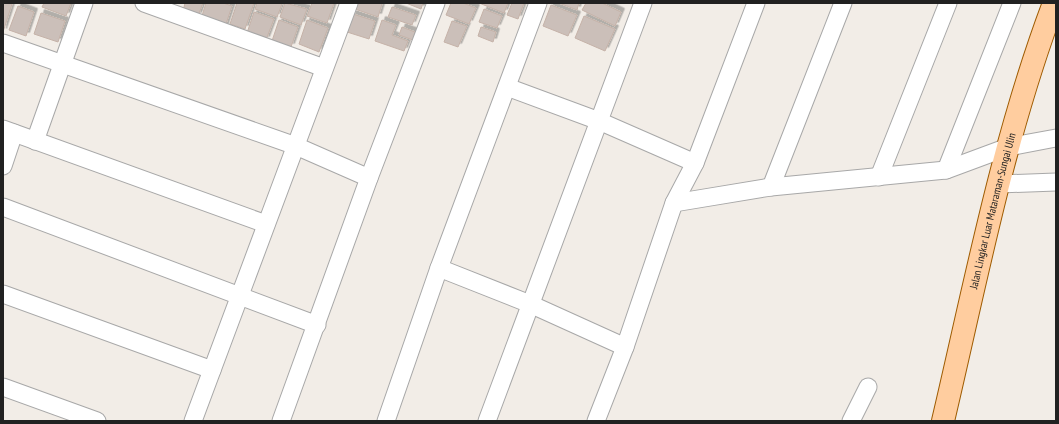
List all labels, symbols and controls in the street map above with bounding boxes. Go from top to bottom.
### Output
street label: Jalan Lingkar Luar Mataraman-Sungai Ulin [966,131,1019,291]

